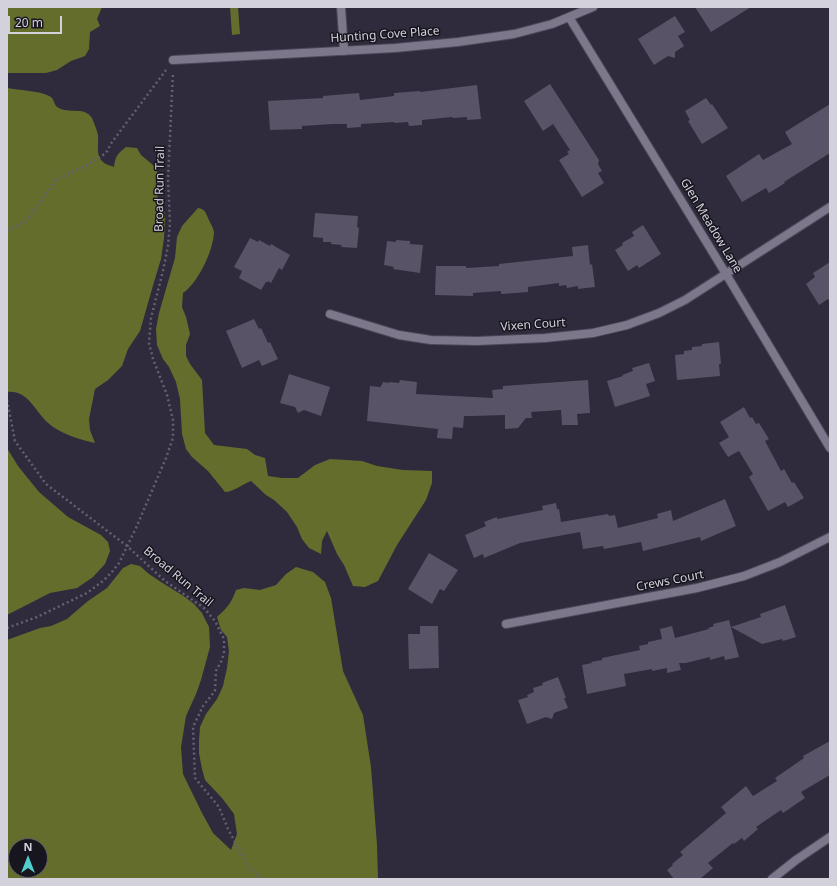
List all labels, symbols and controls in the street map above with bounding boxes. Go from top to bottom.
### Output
scale bar [10,8,64,34]
text: 20 m [15,14,43,31]
street label: Hunting Cove Place [330,24,440,46]
street label: Broad Run Trail [152,146,168,232]
street label: Glen Meadow Lane [677,176,745,276]
street label: Vixen Court [500,316,566,334]
street label: Broad Run Trail [140,544,216,610]
street label: Crews Court [635,567,705,595]
north arrow [8,838,48,878]
text: N [24,839,32,854]

